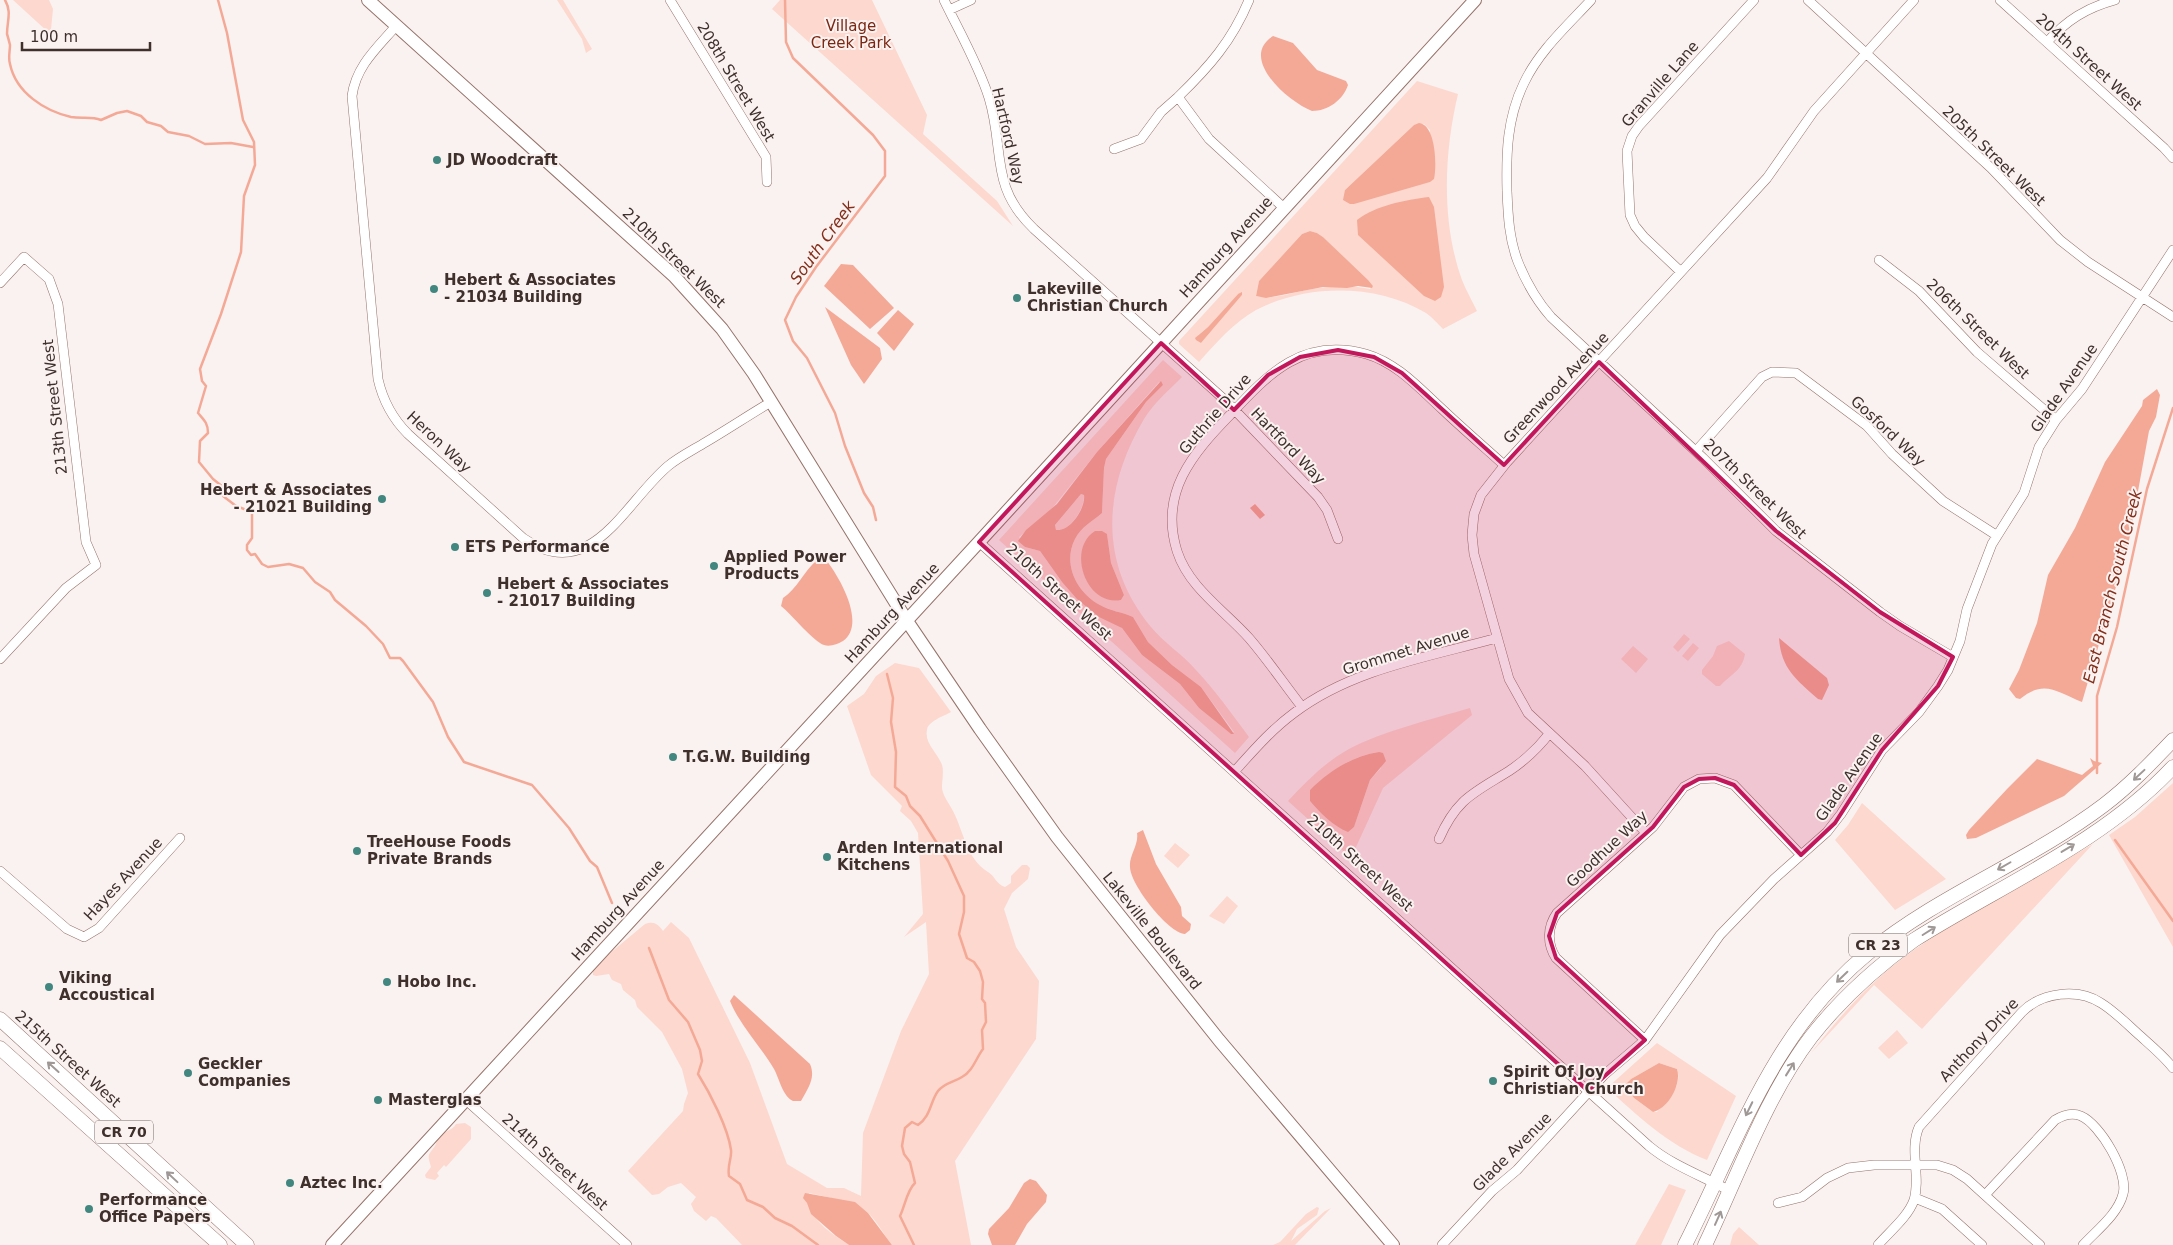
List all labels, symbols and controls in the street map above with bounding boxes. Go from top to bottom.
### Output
street label: 204th Street West [2032,10,2146,114]
park label: Village Creek Park [811,17,892,52]
street label: 208th Street West [693,19,779,145]
scale bar [22,20,150,52]
text: 100 m [30,28,78,46]
street label: Granville Lane [1618,37,1702,131]
street label: Hartford Way [988,86,1028,186]
street label: 205th Street West [1939,102,2049,210]
place label: JD Woodcraft [446,151,558,169]
marker: JD Woodcraft [431,154,443,166]
street label: Hamburg Avenue [1176,193,1276,301]
water label: South Creek [786,196,859,288]
street label: 210th Street West [619,204,729,312]
place label: Hebert & Associates - 21034 Building [444,271,616,306]
street label: 206th Street West [1923,275,2033,383]
place label: Lakeville Christian Church [1027,280,1168,315]
marker: Hebert & Associates - 21034 Building [428,283,440,295]
marker: Lakeville Christian Church [1011,292,1023,304]
street label: Greenwood Avenue [1500,328,1612,448]
street label: 213th Street West [39,338,71,476]
street label: Glade Avenue [2027,340,2101,436]
street label: Guthrie Drive [1175,370,1255,458]
street label: Gosford Way [1847,392,1929,470]
street label: Hartford Way [1247,404,1329,488]
street label: Heron Way [403,408,475,477]
street label: 207th Street West [1700,435,1810,543]
place label: Hebert & Associates - 21021 Building [200,481,372,516]
water label: East Branch South Creek [2079,486,2146,685]
marker: Hebert & Associates - 21021 Building [376,493,388,505]
place label: ETS Performance [465,538,610,556]
street label: 210th Street West [1002,540,1116,644]
marker: ETS Performance [449,541,461,553]
place label: Applied Power Products [724,548,847,583]
street label: Hamburg Avenue [841,559,943,667]
marker: Applied Power Products [708,560,720,572]
place label: Hebert & Associates - 21017 Building [497,575,669,610]
marker: Hebert & Associates - 21017 Building [481,587,493,599]
street label: Grommet Avenue [1340,623,1472,679]
street label: Glade Avenue [1812,729,1886,825]
place label: T.G.W. Building [683,748,811,766]
marker: T.G.W. Building [667,751,679,763]
one-way arrow [2132,769,2145,781]
street label: Goodhue Way [1563,807,1651,891]
street label: 210th Street West [1303,811,1417,915]
place label: TreeHouse Foods Private Brands [367,833,511,868]
street label: Hayes Avenue [80,834,166,924]
place label: Arden International Kitchens [837,839,1003,874]
one-way arrow [2061,843,2075,853]
marker: TreeHouse Foods Private Brands [351,845,363,857]
marker: Arden International Kitchens [821,851,833,863]
street label: Hamburg Avenue [568,856,668,964]
one-way arrow [1998,861,2012,871]
street label: Lakeville Boulevard [1099,869,1205,993]
one-way arrow [1921,925,1935,935]
road number: CR 23 [1849,934,1907,956]
place label: Viking Accoustical [59,969,155,1004]
one-way arrow [1836,971,1848,983]
place label: Hobo Inc. [397,973,477,991]
marker: Hobo Inc. [381,976,393,988]
marker: Viking Accoustical [43,981,55,993]
street label: Anthony Drive [1936,995,2022,1085]
street label: 215th Street West [11,1007,125,1111]
place label: Geckler Companies [198,1055,291,1090]
one-way arrow [46,1061,59,1073]
place label: Spirit Of Joy Christian Church [1503,1063,1644,1098]
one-way arrow [1786,1063,1796,1077]
marker: Geckler Companies [182,1067,194,1079]
marker: Spirit Of Joy Christian Church [1487,1075,1499,1087]
place label: Masterglas [388,1091,482,1109]
marker: Masterglas [372,1094,384,1106]
one-way arrow [1744,1101,1753,1116]
street label: Glade Avenue [1469,1109,1555,1195]
street label: 214th Street West [498,1110,612,1214]
road number: CR 70 [95,1120,153,1144]
one-way arrow [166,1171,179,1183]
place label: Aztec Inc. [300,1174,383,1192]
marker: Aztec Inc. [284,1177,296,1189]
place label: Performance Office Papers [99,1191,211,1226]
marker: Performance Office Papers [83,1203,95,1215]
one-way arrow [1713,1211,1723,1226]

